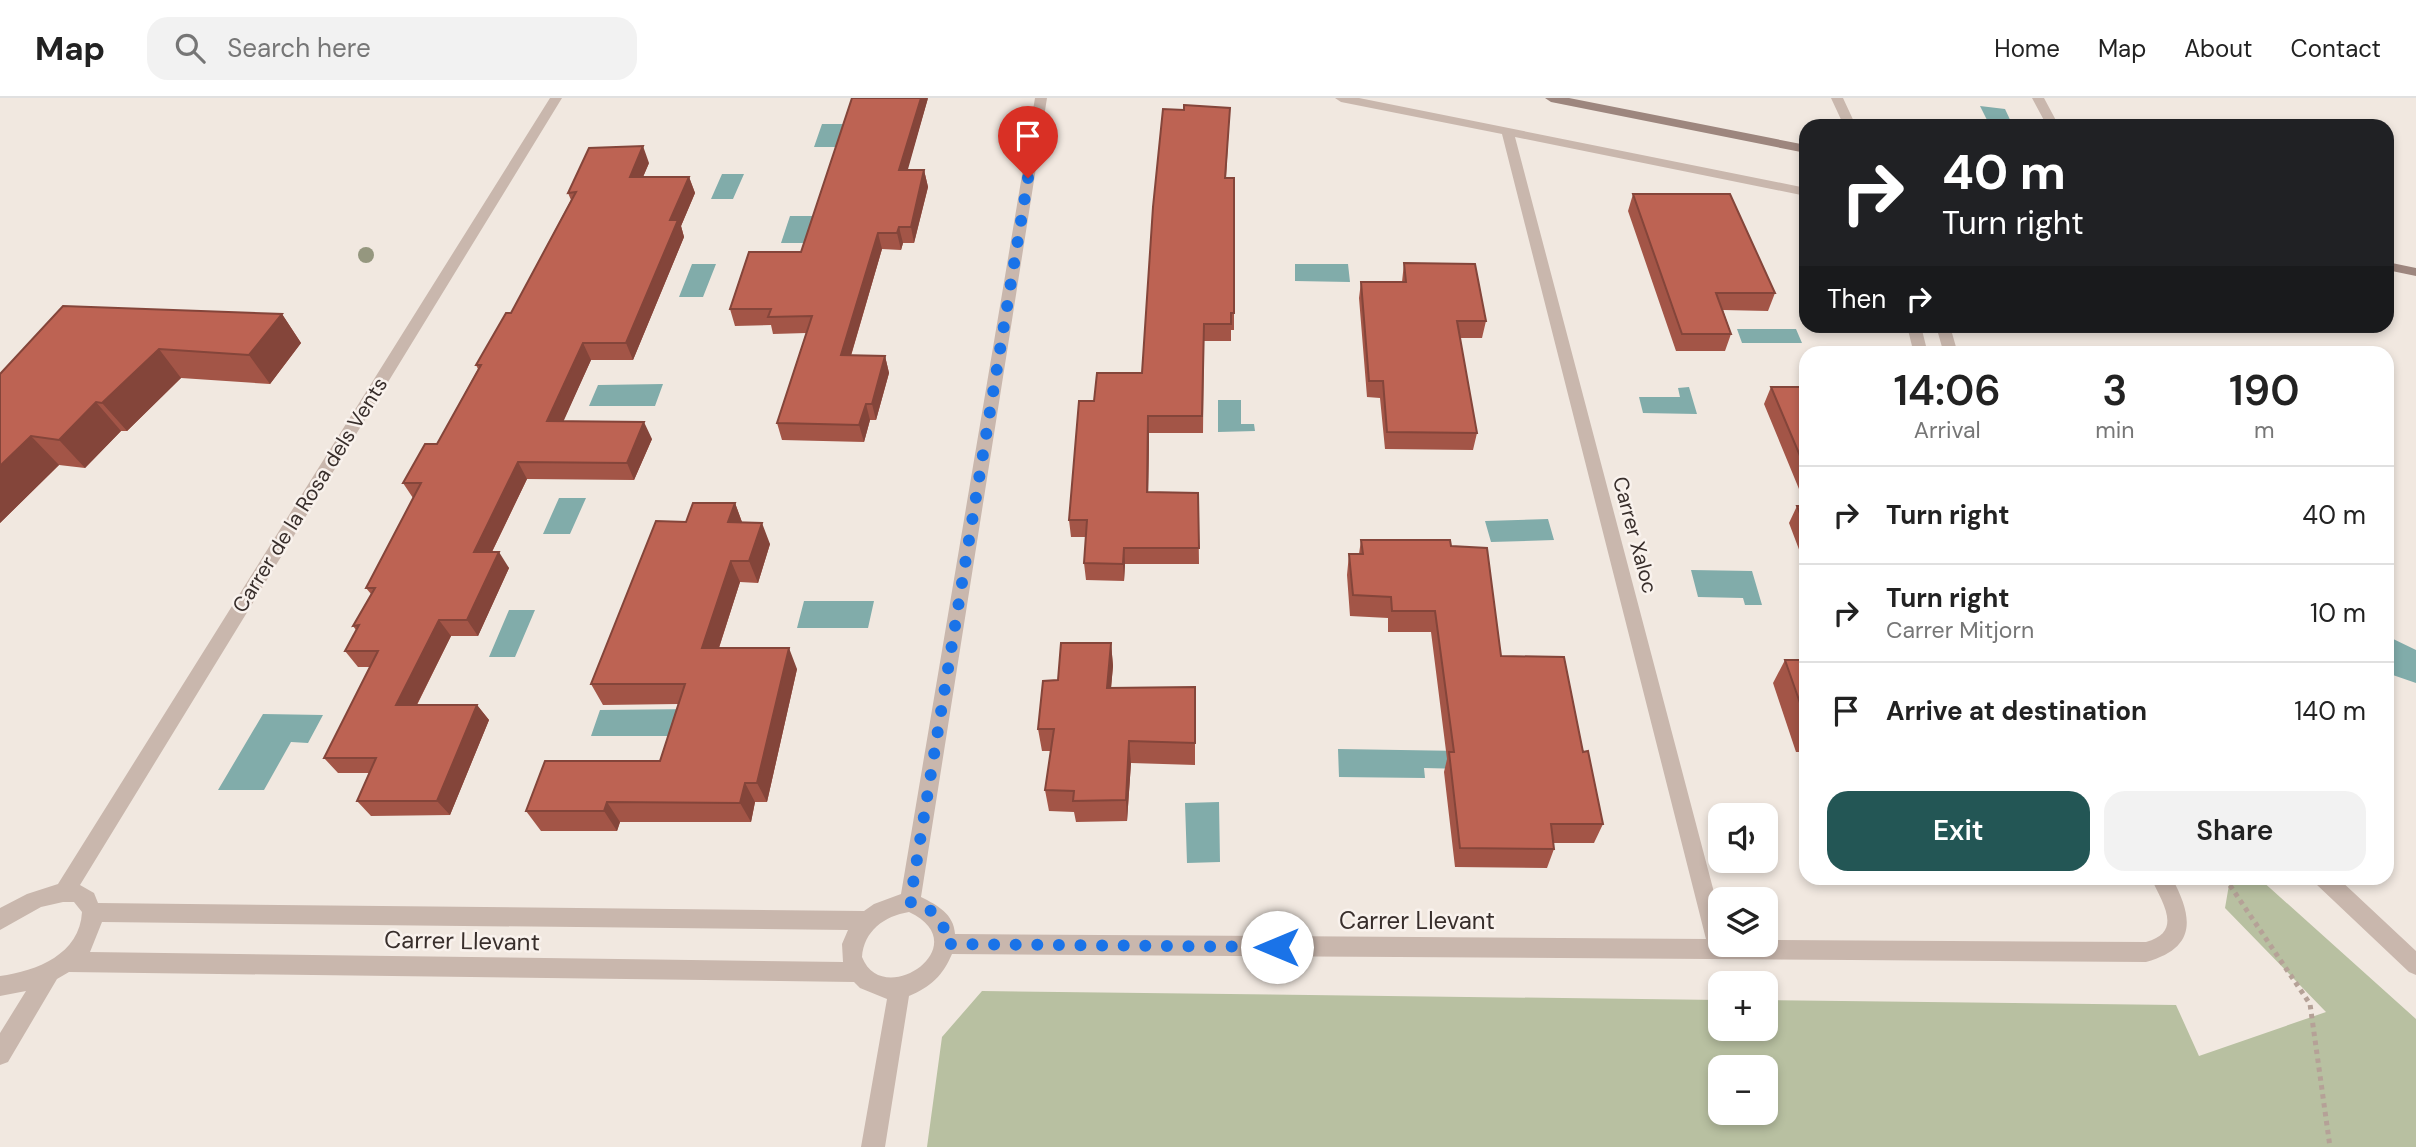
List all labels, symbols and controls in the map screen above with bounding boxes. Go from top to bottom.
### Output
search box [147,17,637,80]
text: Map [35,27,105,70]
icon: search [171,29,209,67]
text: Search here [227,31,371,65]
text: Home [1994,33,2060,64]
text: Map [2098,33,2146,64]
text: About [2184,33,2253,64]
text: Contact [2291,33,2381,64]
pin [998,106,1058,178]
icon: arrive [1009,117,1047,155]
text: 40 m [1942,140,2066,204]
icon: right [1827,147,1918,238]
text: Turn right [1942,202,2084,244]
icon: right [1900,280,1938,318]
text: Then [1827,282,1886,316]
text: 14:06 [1893,363,2001,418]
text: 3 [2102,363,2127,418]
text: 190 [2229,363,2300,418]
street label: Carrer de la Rosa dels Vents [226,372,394,618]
text: Arrival [1914,415,1981,445]
text: min [2095,415,2135,445]
text: m [2254,415,2275,445]
street label: Carrer Xaloc [1606,474,1664,596]
icon: right [1827,496,1865,534]
text: Turn right [1886,498,2010,532]
text: 40 m [2302,498,2366,532]
text: Turn right [1886,581,2010,615]
icon: right [1827,594,1865,632]
text: 10 m [2310,596,2366,630]
text: Carrer Mitjorn [1886,615,2034,645]
icon: arrive [1827,692,1865,730]
text: Arrive at destination [1886,694,2147,728]
text: 140 m [2294,694,2366,728]
button: Exit [1827,791,2090,871]
button: Share [2104,791,2366,871]
map controls [1708,803,1778,1125]
button: sound [1708,803,1778,873]
button: layers [1708,887,1778,957]
street label: Carrer Llevant [1339,905,1495,936]
position arrow [1240,910,1314,984]
street label: Carrer Llevant [384,924,540,957]
button: + [1708,971,1778,1041]
button: − [1708,1055,1778,1125]

